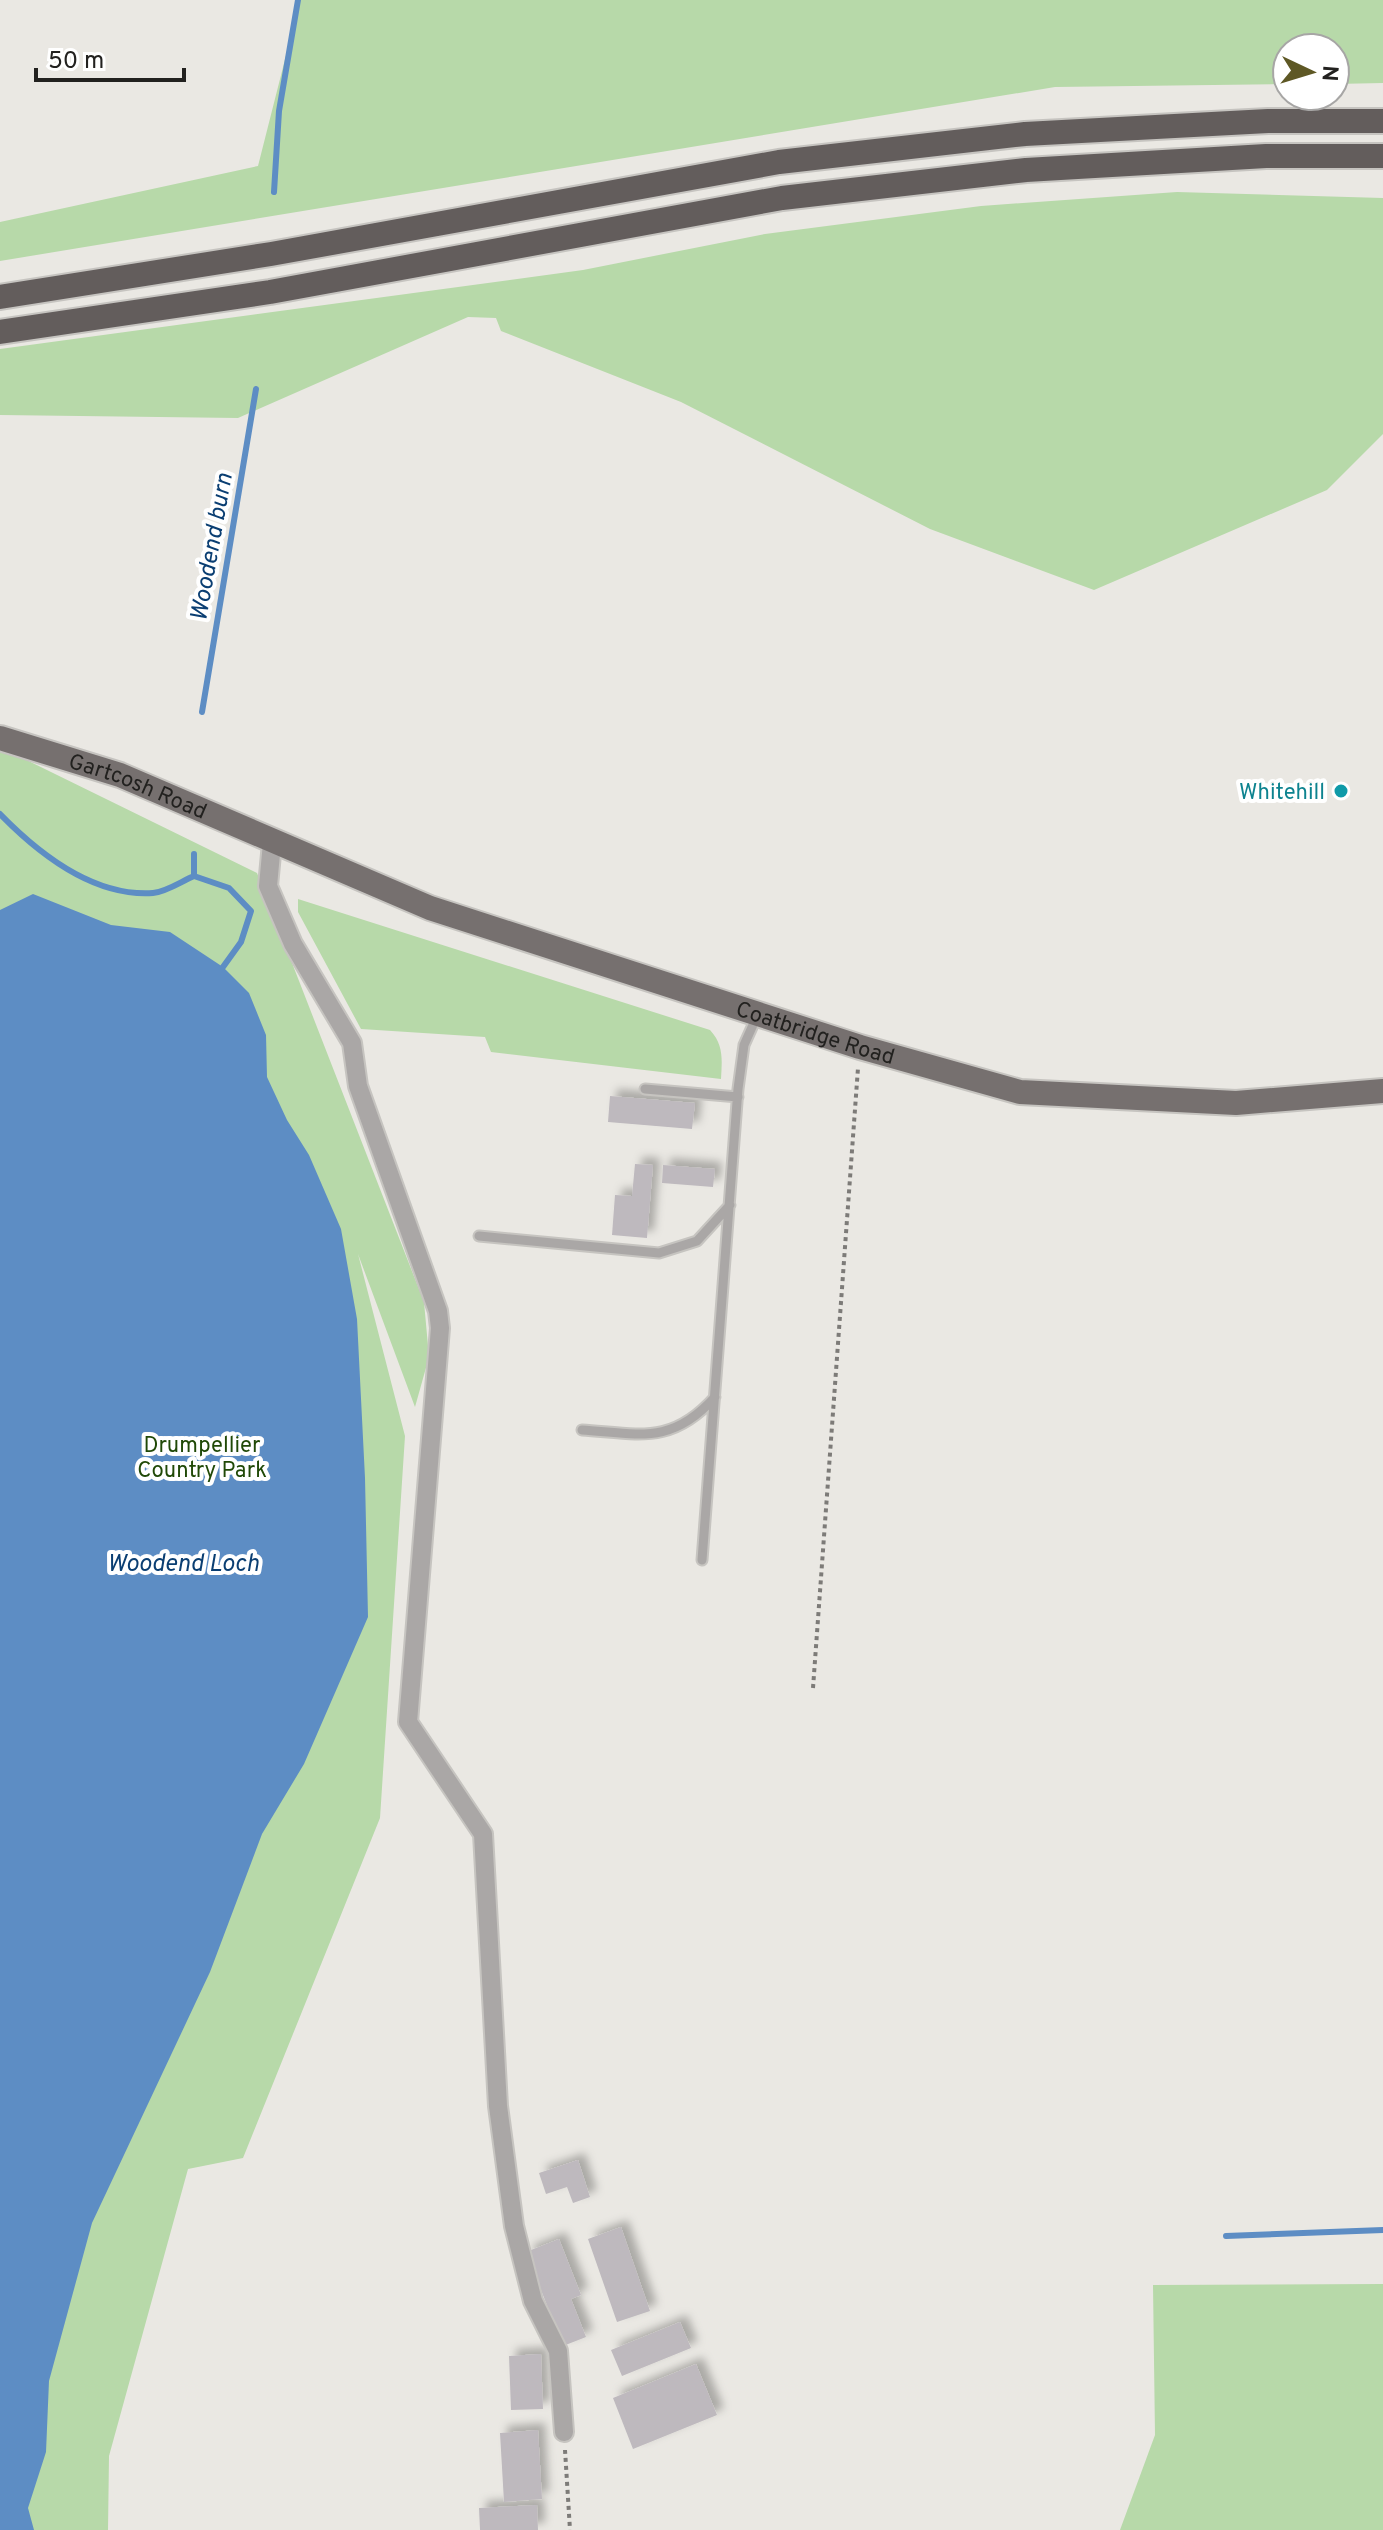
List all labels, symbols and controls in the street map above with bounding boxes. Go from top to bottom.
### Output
scale bar [36,32,184,82]
north arrow [1271,32,1351,112]
text: 50 m [48,47,104,77]
text: N [1314,64,1342,82]
water label: Woodend burn [185,471,241,624]
street label: Gartcosh Road [65,749,210,827]
place label: Whitehill [1239,780,1325,807]
marker: Whitehill [1332,782,1350,800]
street label: Coatbridge Road [732,997,897,1072]
park label: Drumpellier Country Park [137,1433,267,1485]
water label: Woodend Loch [107,1550,259,1580]

